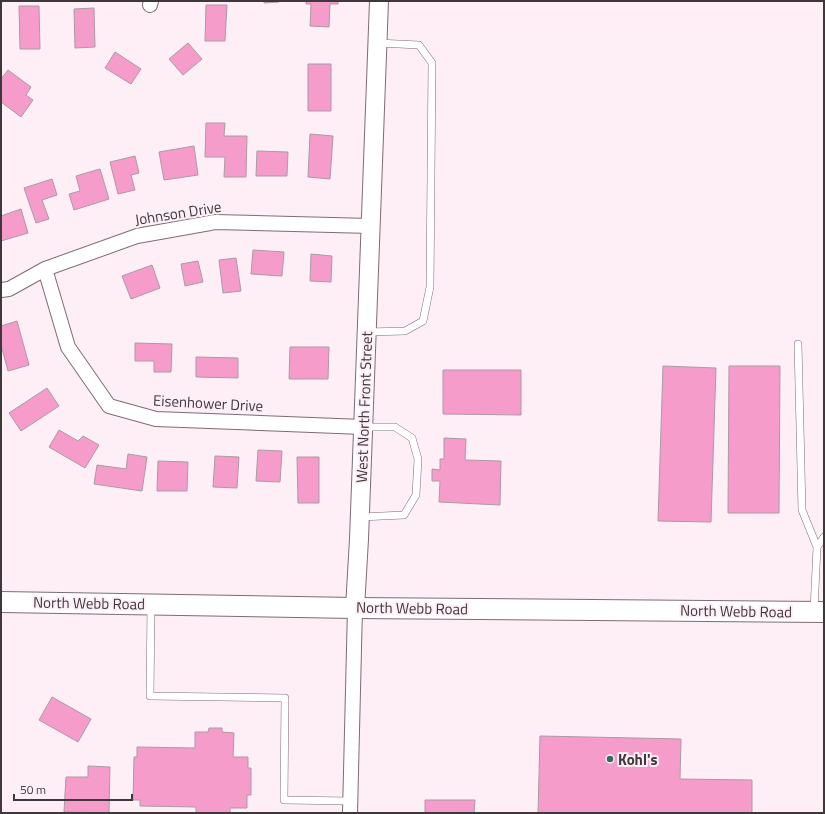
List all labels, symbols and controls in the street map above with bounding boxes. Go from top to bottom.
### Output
street label: Johnson Drive [133,195,223,231]
street label: West North Front Street [350,330,378,483]
street label: Eisenhower Drive [152,389,264,417]
street label: North Webb Road [33,591,145,615]
street label: North Webb Road [356,596,468,620]
street label: North Webb Road [680,599,792,623]
place label: Kohl's [618,748,658,771]
marker: Kohl's [605,754,615,764]
scale bar [14,776,132,802]
text: 50 m [20,780,46,799]

